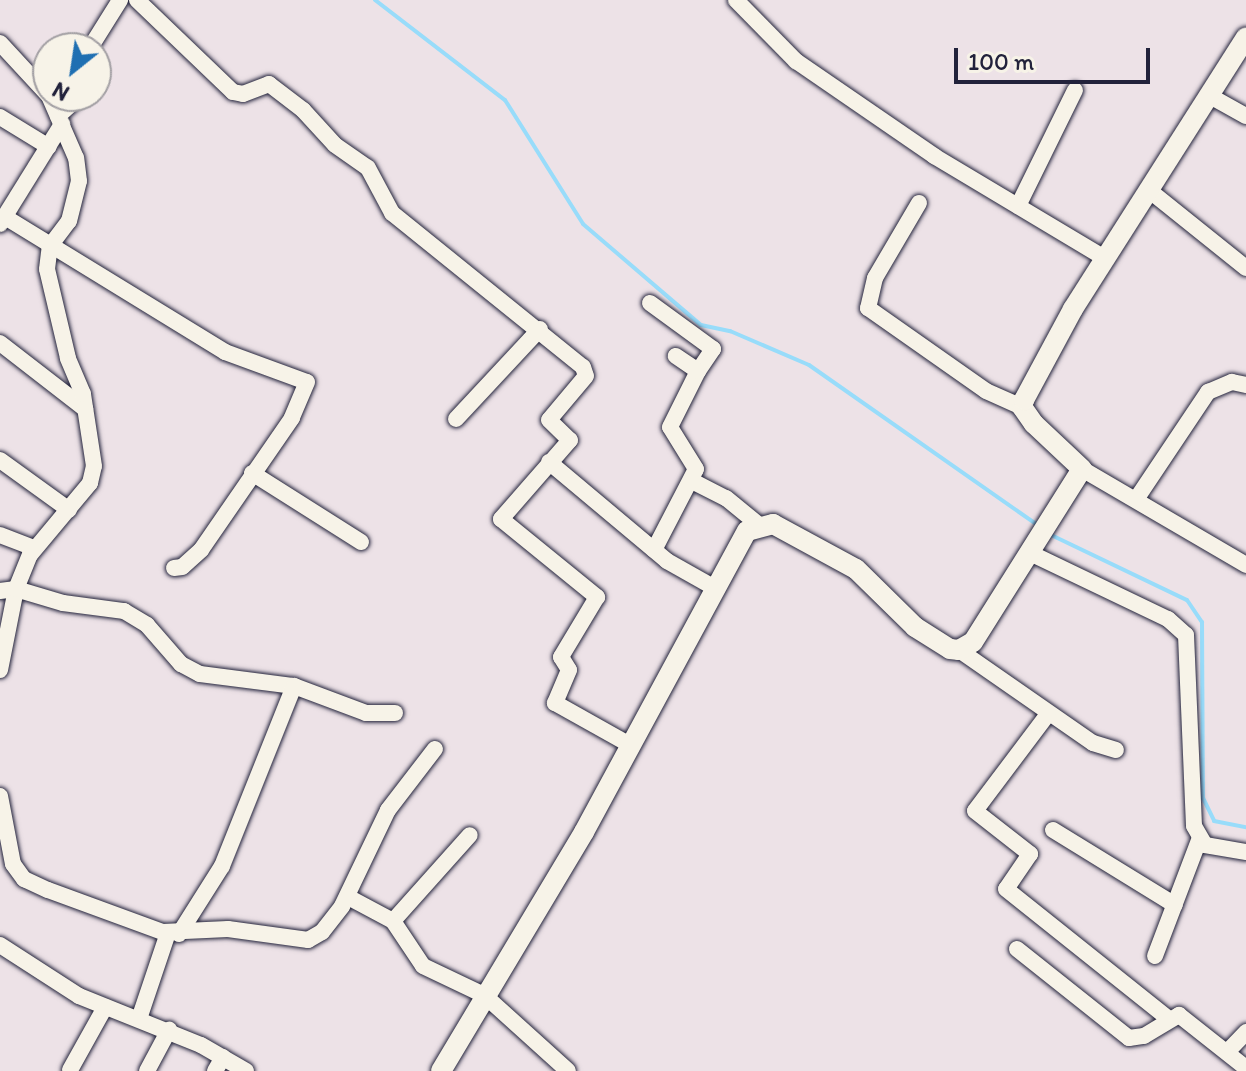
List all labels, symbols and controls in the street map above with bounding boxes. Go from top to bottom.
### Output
north arrow [32,32,112,112]
scale bar [958,32,1154,82]
text: 100 m [968,47,1034,76]
text: N [48,76,74,107]

